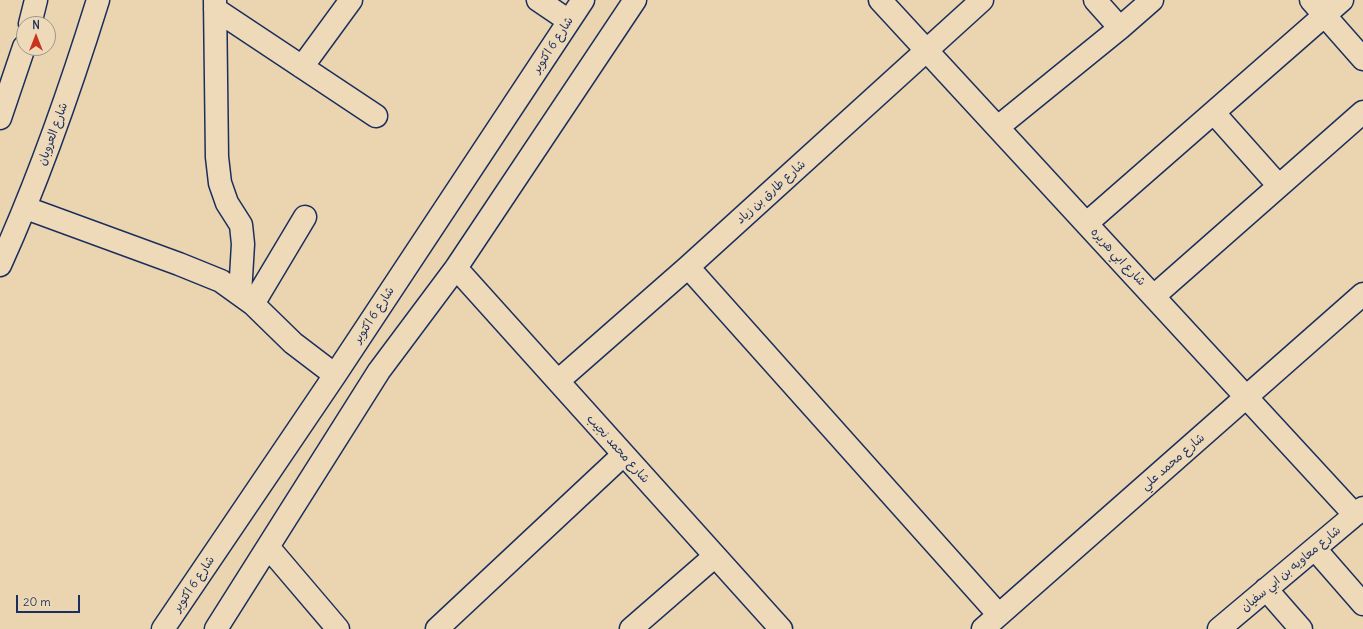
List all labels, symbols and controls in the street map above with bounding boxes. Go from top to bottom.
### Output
street label: شارع 6 اكتوبر [529,14,577,76]
north arrow [16,16,56,56]
text: N [32,18,40,32]
street label: شارع العروبان [35,101,71,167]
street label: شارع طارق بن زياد [733,157,809,227]
street label: شارع ابي هريره [1087,225,1149,289]
street label: شارع 6 اكتوبر [350,284,398,346]
street label: شارع محمد نجيب [584,412,652,486]
street label: شارع محمد علي [1138,431,1208,493]
street label: شارع معاويه بن ابي سفيان [1238,523,1344,615]
street label: شارع 6 اكتوبر [170,553,218,615]
scale bar [18,587,82,613]
text: 20 m [23,594,51,609]

